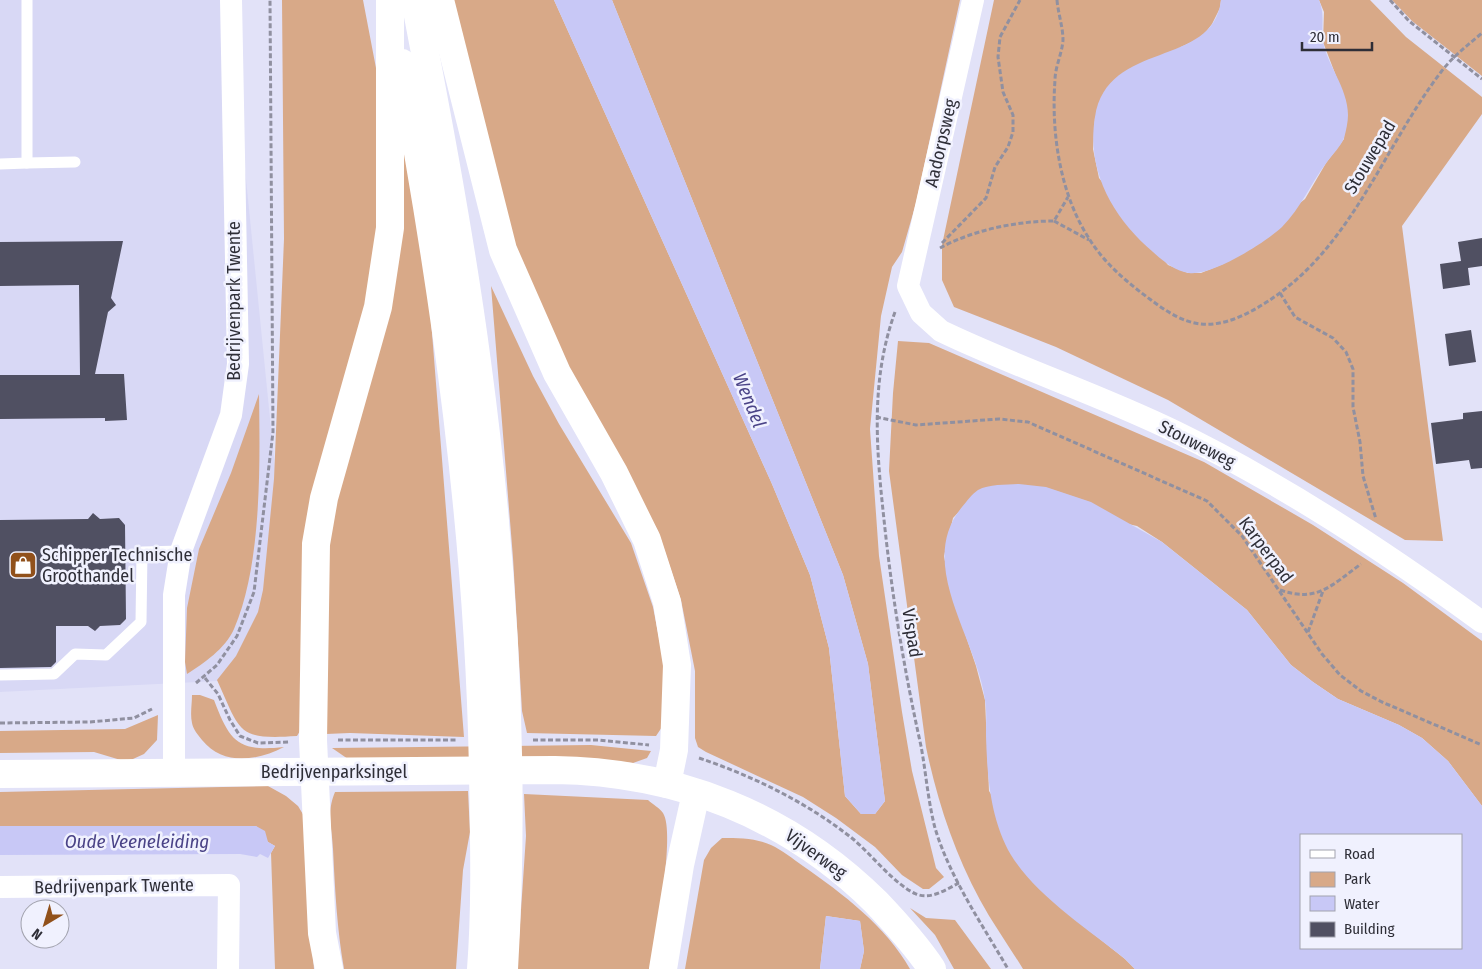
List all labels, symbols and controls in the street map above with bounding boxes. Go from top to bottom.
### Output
scale bar [1302,20,1372,52]
text: 20 m [1310,28,1340,46]
street label: Aadorpsweg [920,96,962,189]
street label: Stouwepad [1339,116,1401,198]
street label: Bedrijvenpark Twente [223,221,245,381]
water label: Wendel [728,369,771,431]
street label: Stouweweg [1155,415,1240,473]
street label: Karperpad [1234,513,1298,587]
place label: Schipper Technische Groothandel [42,544,193,587]
shop icon: Schipper Technische Groothandel [8,550,38,580]
street label: Vispad [897,607,927,659]
street label: Bedrijvenparksingel [261,761,407,783]
street label: Vijverweg [781,824,851,884]
water label: Oude Veeneleiding [65,830,209,853]
legend [1300,834,1462,949]
text: Road [1344,845,1375,863]
text: Park [1344,870,1371,888]
street label: Bedrijvenpark Twente [34,874,194,898]
text: Water [1344,895,1380,913]
north arrow [20,899,70,949]
text: Building [1344,920,1395,938]
text: N [29,925,46,943]

